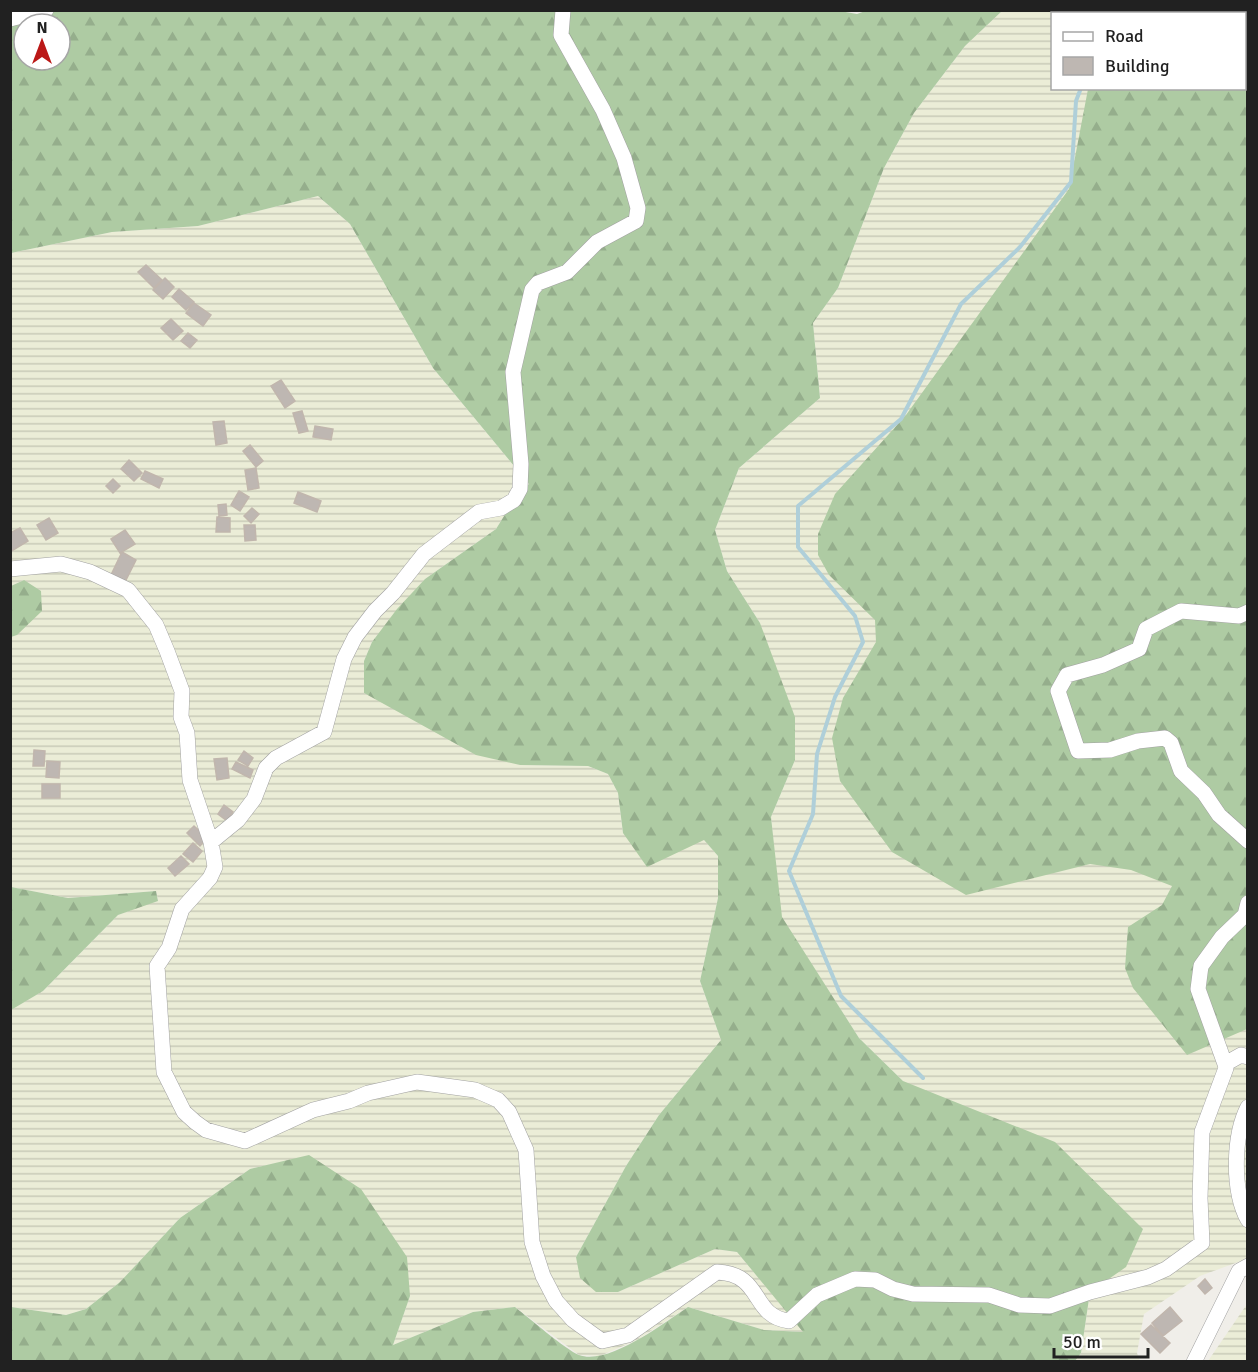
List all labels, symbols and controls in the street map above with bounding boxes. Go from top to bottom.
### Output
north arrow [12,12,72,72]
legend [1051,12,1246,90]
text: N [36,18,48,38]
text: Road [1105,25,1144,47]
text: Building [1105,55,1169,77]
scale bar [1054,1321,1148,1359]
text: 50 m [1063,1331,1101,1353]

